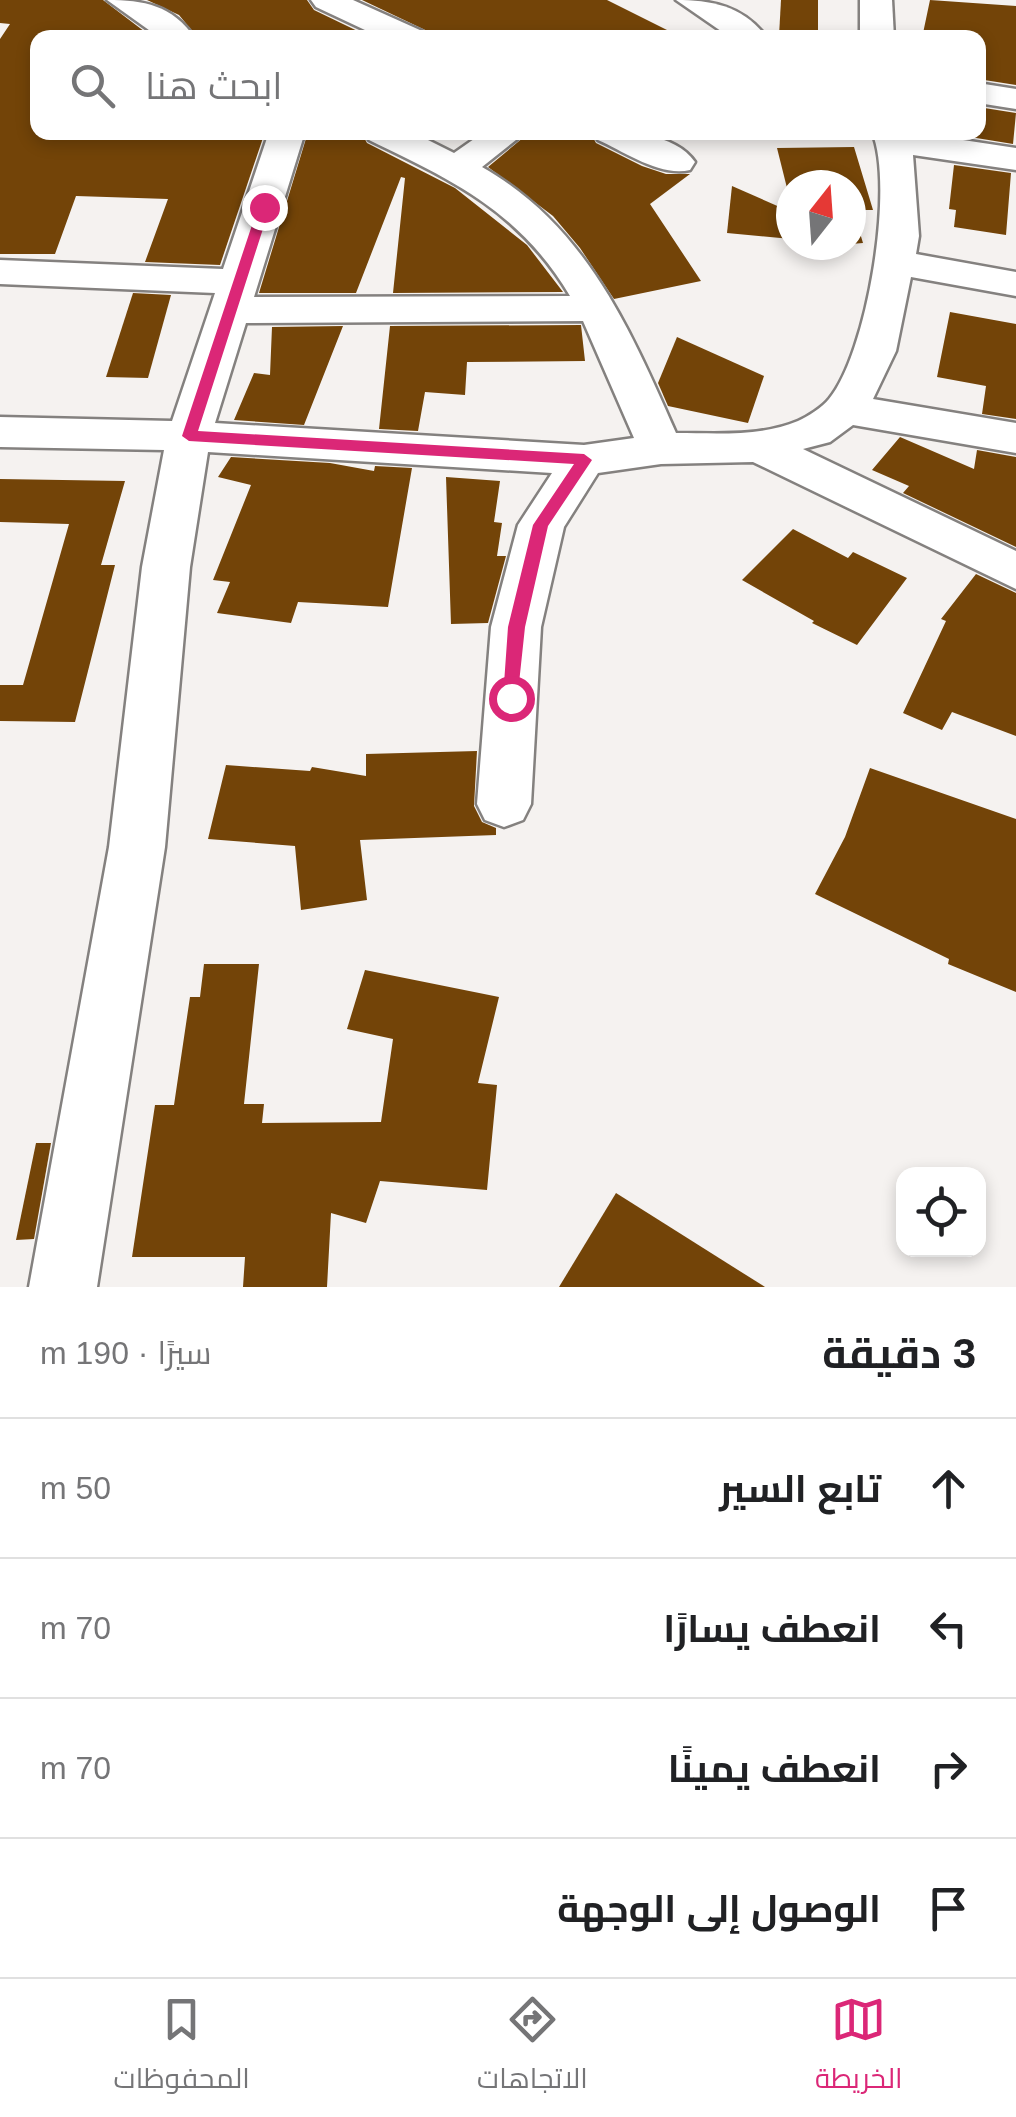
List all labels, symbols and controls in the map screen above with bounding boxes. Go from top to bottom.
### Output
search box [30,30,986,140]
icon: search [65,58,120,113]
text: ابحث هنا [145,65,283,107]
north arrow [776,170,866,260]
route end [242,185,288,231]
route start [489,676,535,722]
map controls [896,1167,986,1257]
button: locate [896,1167,986,1257]
text: 3 دقيقة [822,1330,976,1377]
text: سيرًا · 190 m [40,1335,211,1371]
icon: ahead [921,1461,976,1516]
text: تابع السير [719,1468,881,1510]
text: 50 m [40,1470,111,1506]
icon: left [921,1601,976,1656]
text: انعطف يسارًا [663,1608,881,1650]
text: 70 m [40,1610,111,1646]
icon: right [921,1741,976,1796]
text: انعطف يمينًا [668,1748,881,1790]
text: 70 m [40,1750,111,1786]
icon: arrive [921,1881,976,1936]
text: الوصول إلى الوجهة [557,1888,881,1930]
tab: المحفوظات [114,1992,250,2104]
tab: الاتجاهات [477,1992,588,2104]
tab: الخريطة [815,1992,902,2104]

